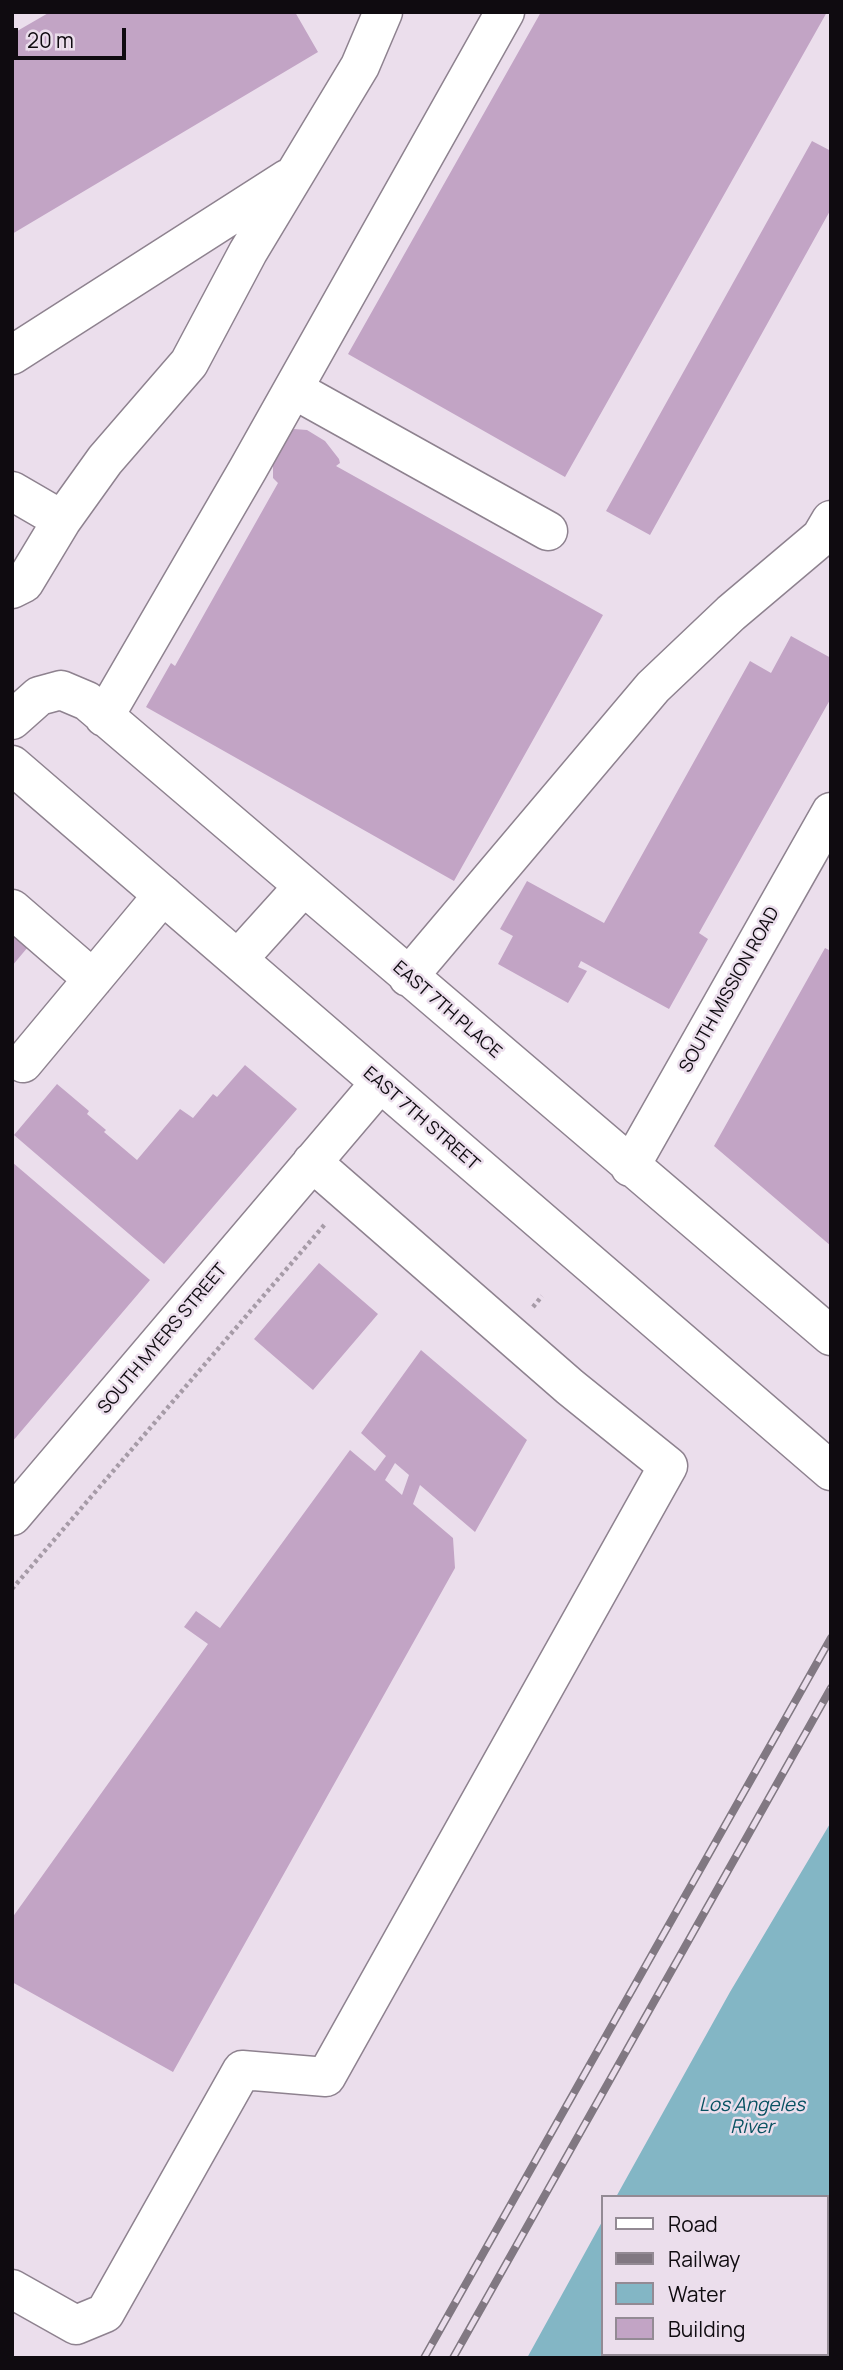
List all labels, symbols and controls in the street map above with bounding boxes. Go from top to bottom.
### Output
scale bar [18,14,130,58]
text: 20 m [27,26,74,54]
street label: SOUTH MISSION ROAD [676,903,784,1077]
street label: EAST 7TH PLACE [388,957,506,1063]
street label: EAST 7TH STREET [358,1063,484,1175]
street label: SOUTH MYERS STREET [94,1260,232,1418]
water label: Los Angeles River [699,2095,805,2139]
legend [602,2195,829,2356]
text: Road [668,2210,718,2238]
text: Railway [668,2245,740,2273]
text: Water [668,2280,726,2308]
text: Building [668,2315,745,2343]

